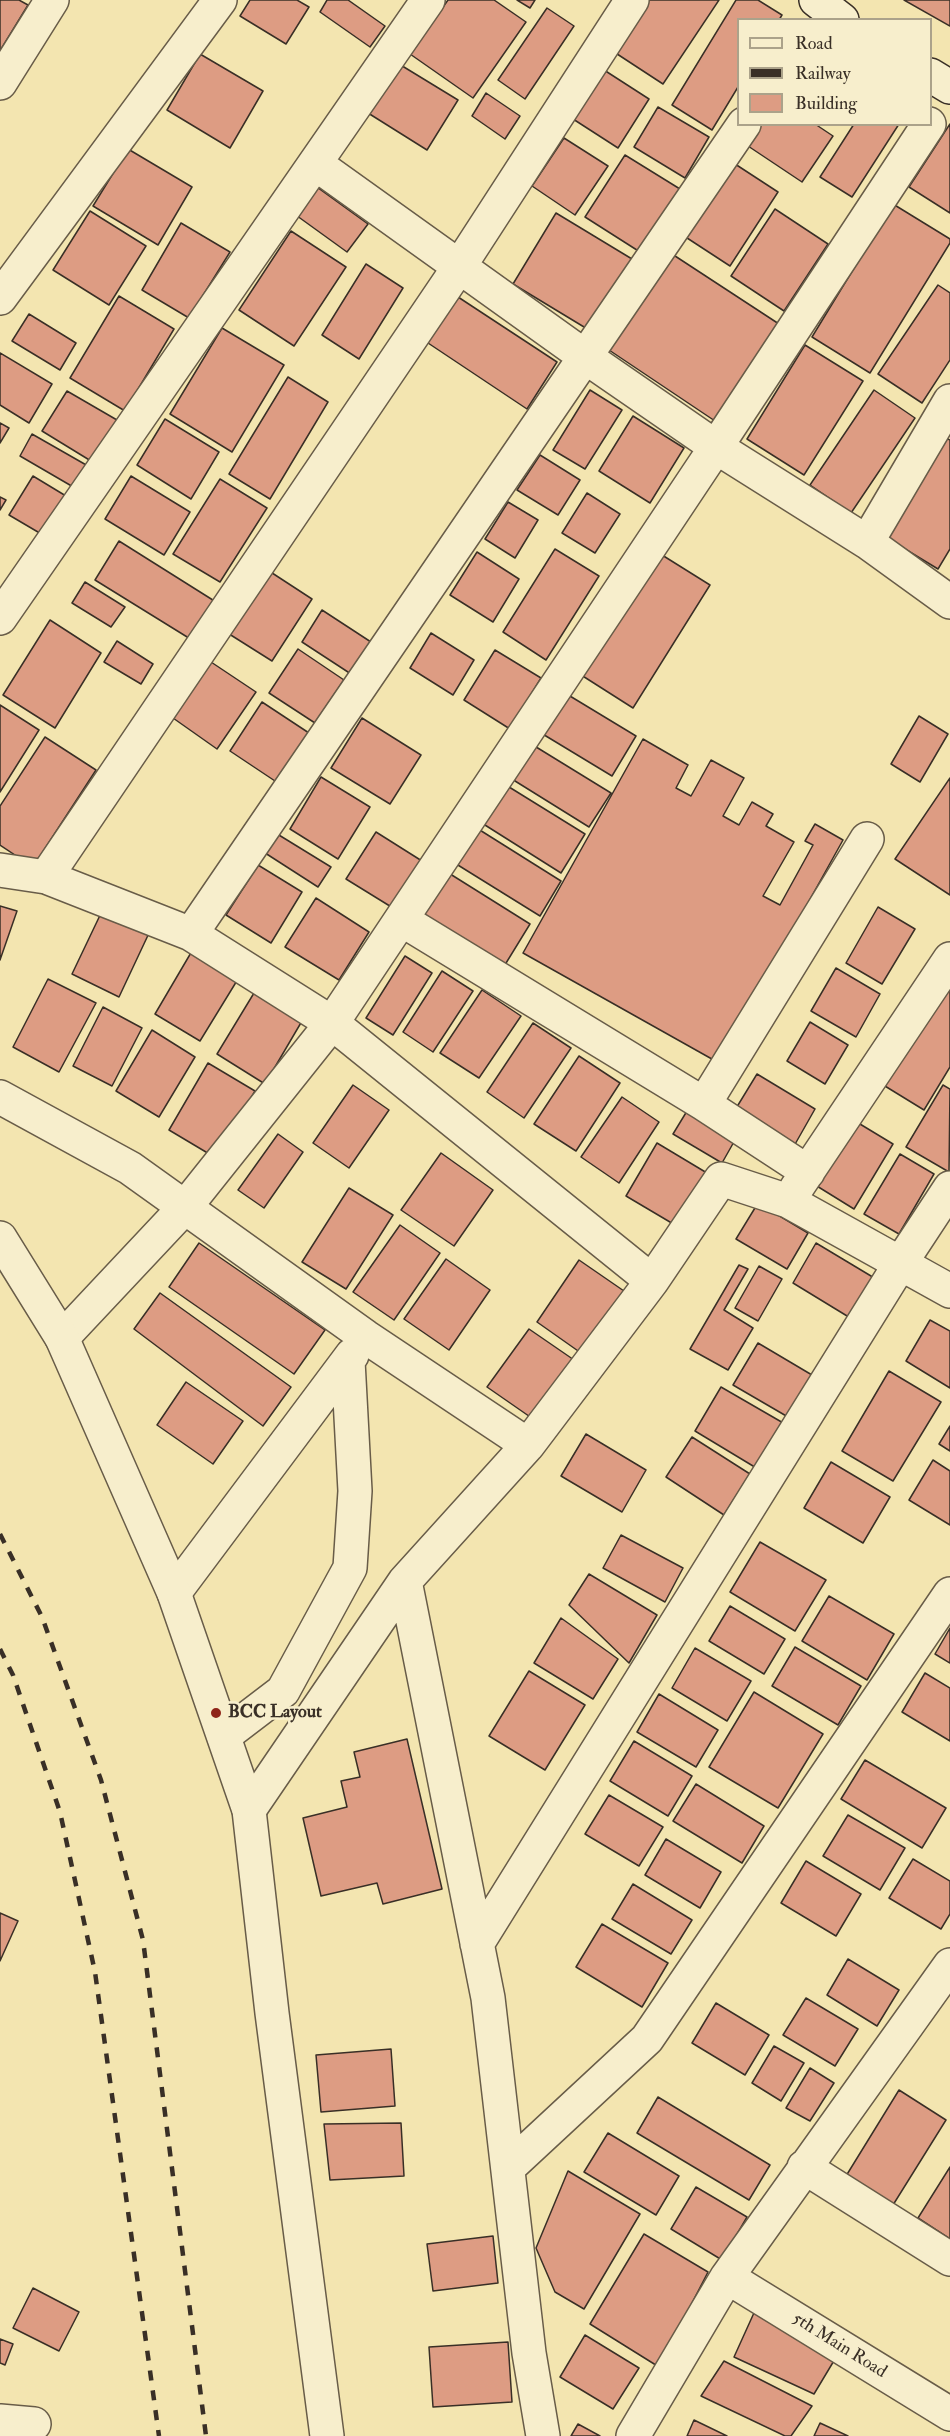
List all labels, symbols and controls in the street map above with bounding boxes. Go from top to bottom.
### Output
legend [737,18,932,126]
text: Road [795,32,833,55]
text: Railway [795,62,851,85]
text: Building [795,92,857,115]
place label: BCC Layout [228,1702,322,1724]
marker: BCC Layout [209,1706,223,1720]
street label: 5th Main Road [788,2308,890,2384]

